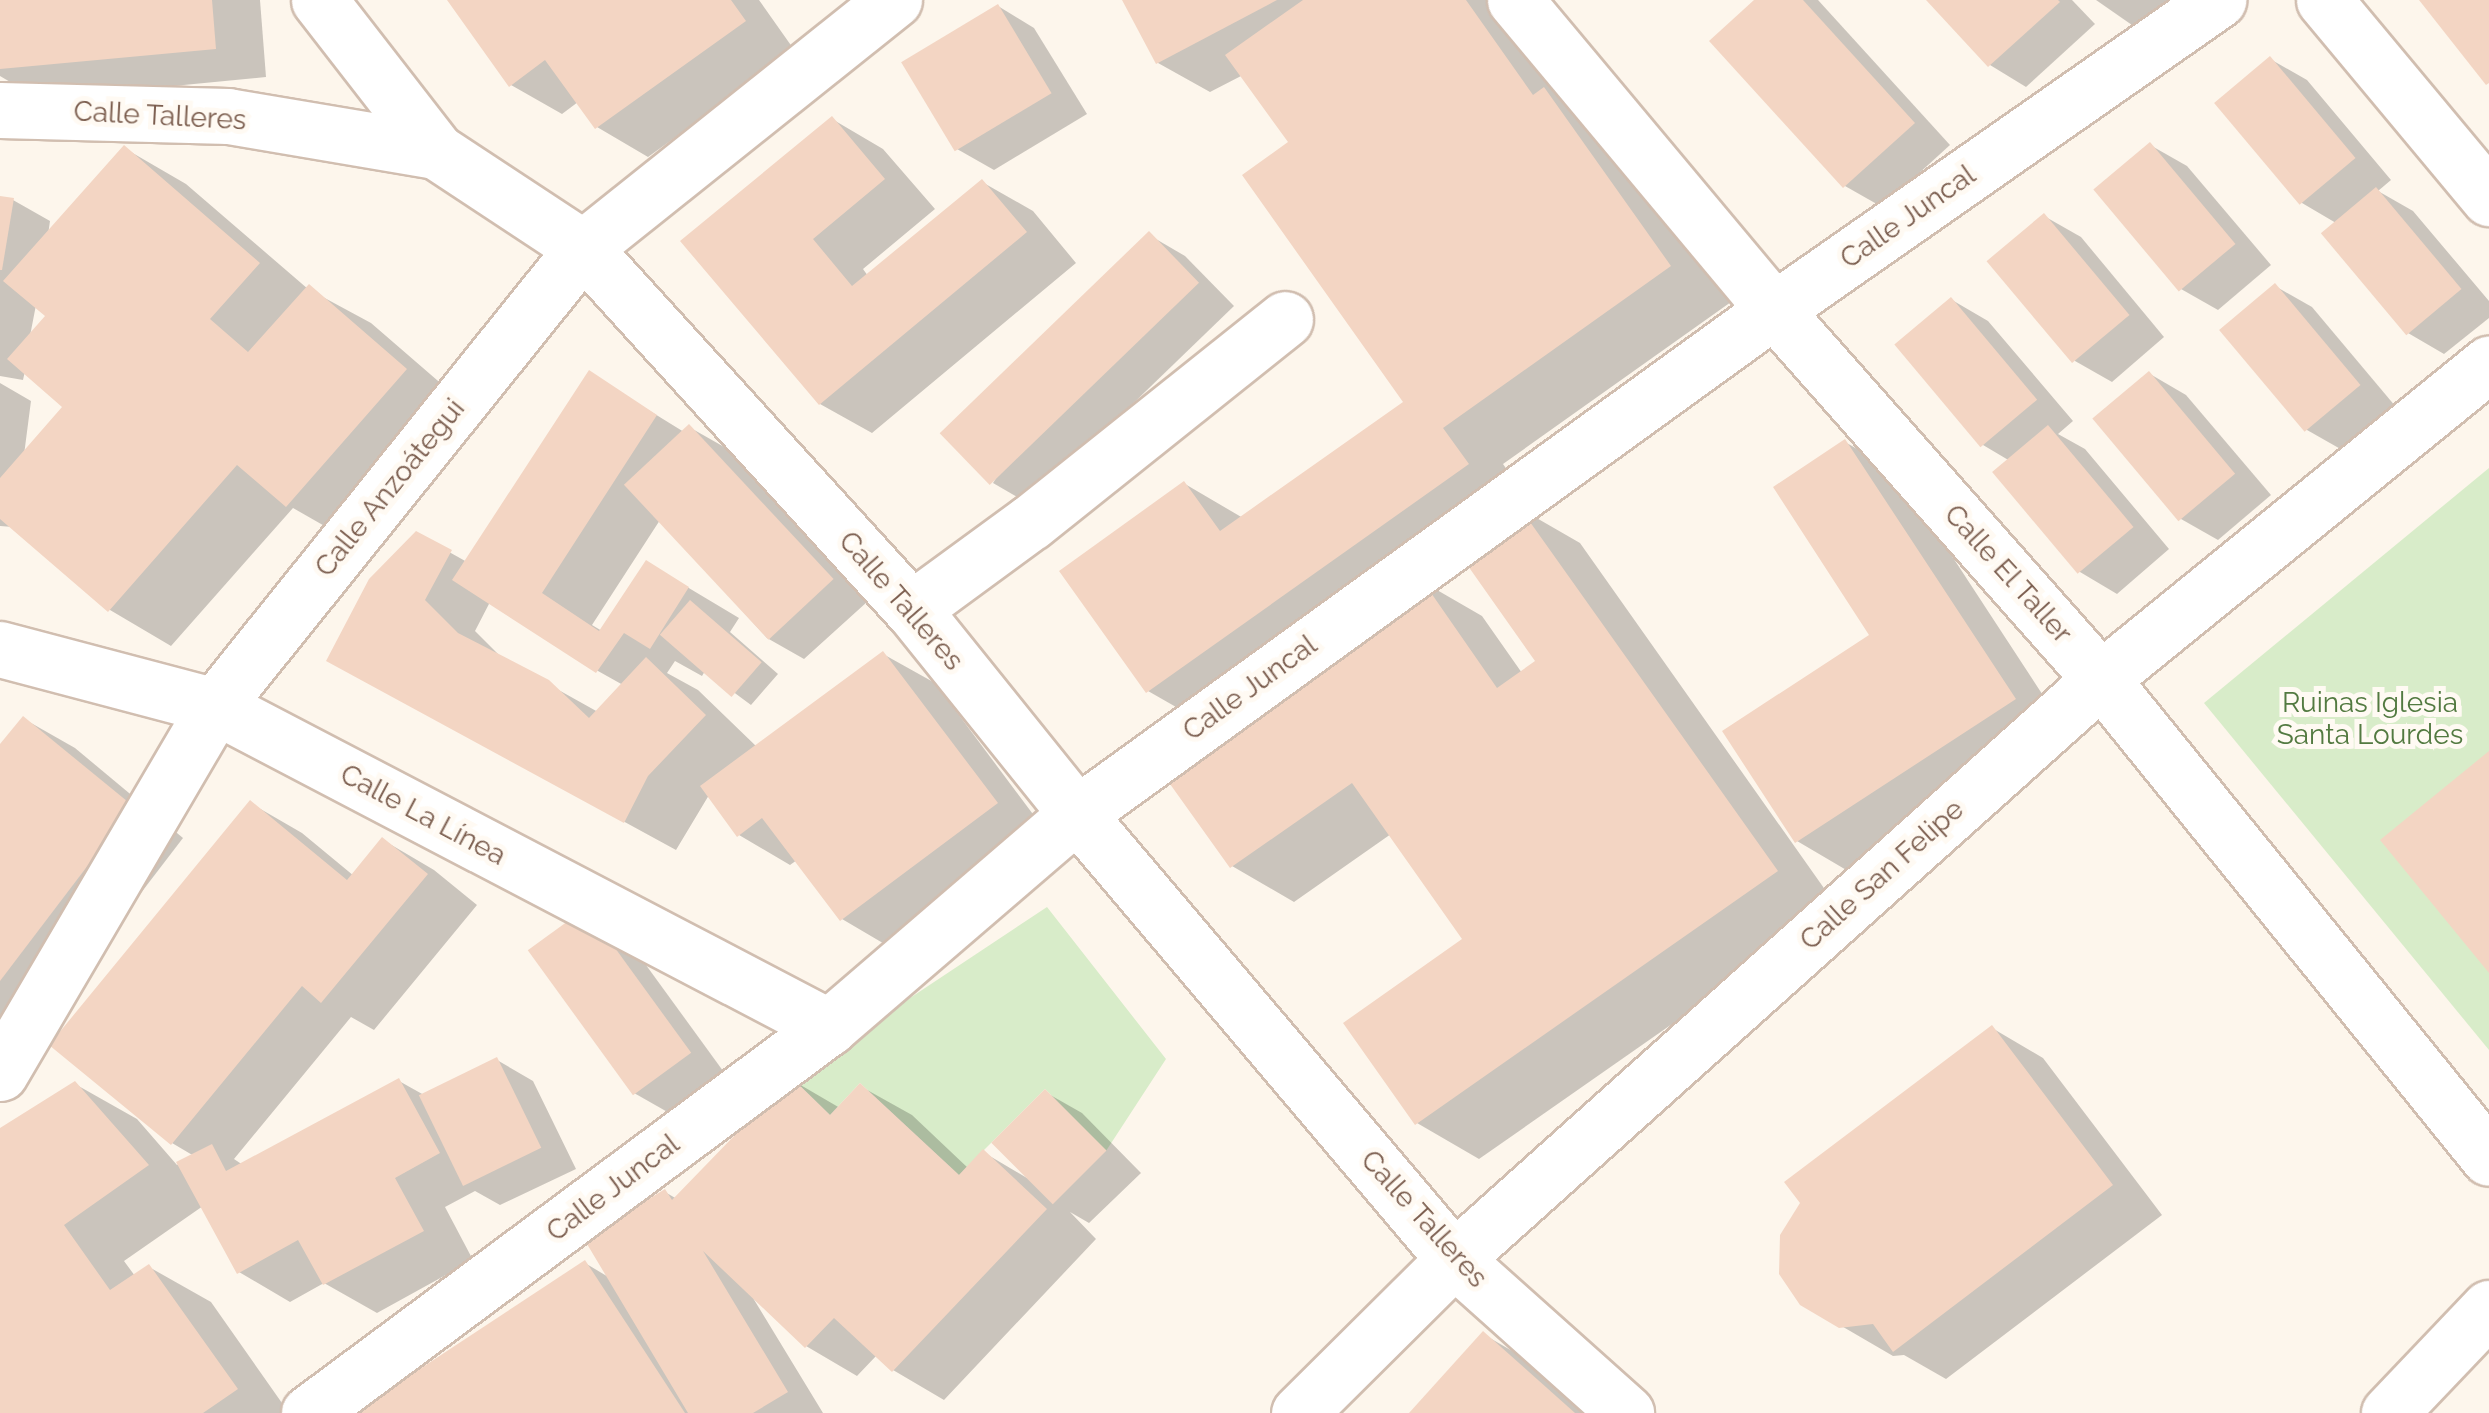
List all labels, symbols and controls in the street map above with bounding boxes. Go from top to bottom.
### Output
street label: Calle Talleres [72,95,248,137]
street label: Calle Juncal [1834,158,1982,276]
street label: Calle Anzoátegui [308,392,472,584]
street label: Calle El Taller [1937,497,2079,651]
street label: Calle Talleres [831,524,971,678]
street label: Calle Juncal [1176,628,1324,748]
park label: Ruinas Iglesia Santa Lourdes [2277,686,2463,752]
street label: Calle La Línea [335,757,511,873]
street label: Calle San Felipe [1793,793,1971,957]
street label: Calle Juncal [540,1127,686,1249]
street label: Calle Talleres [1353,1143,1495,1295]

